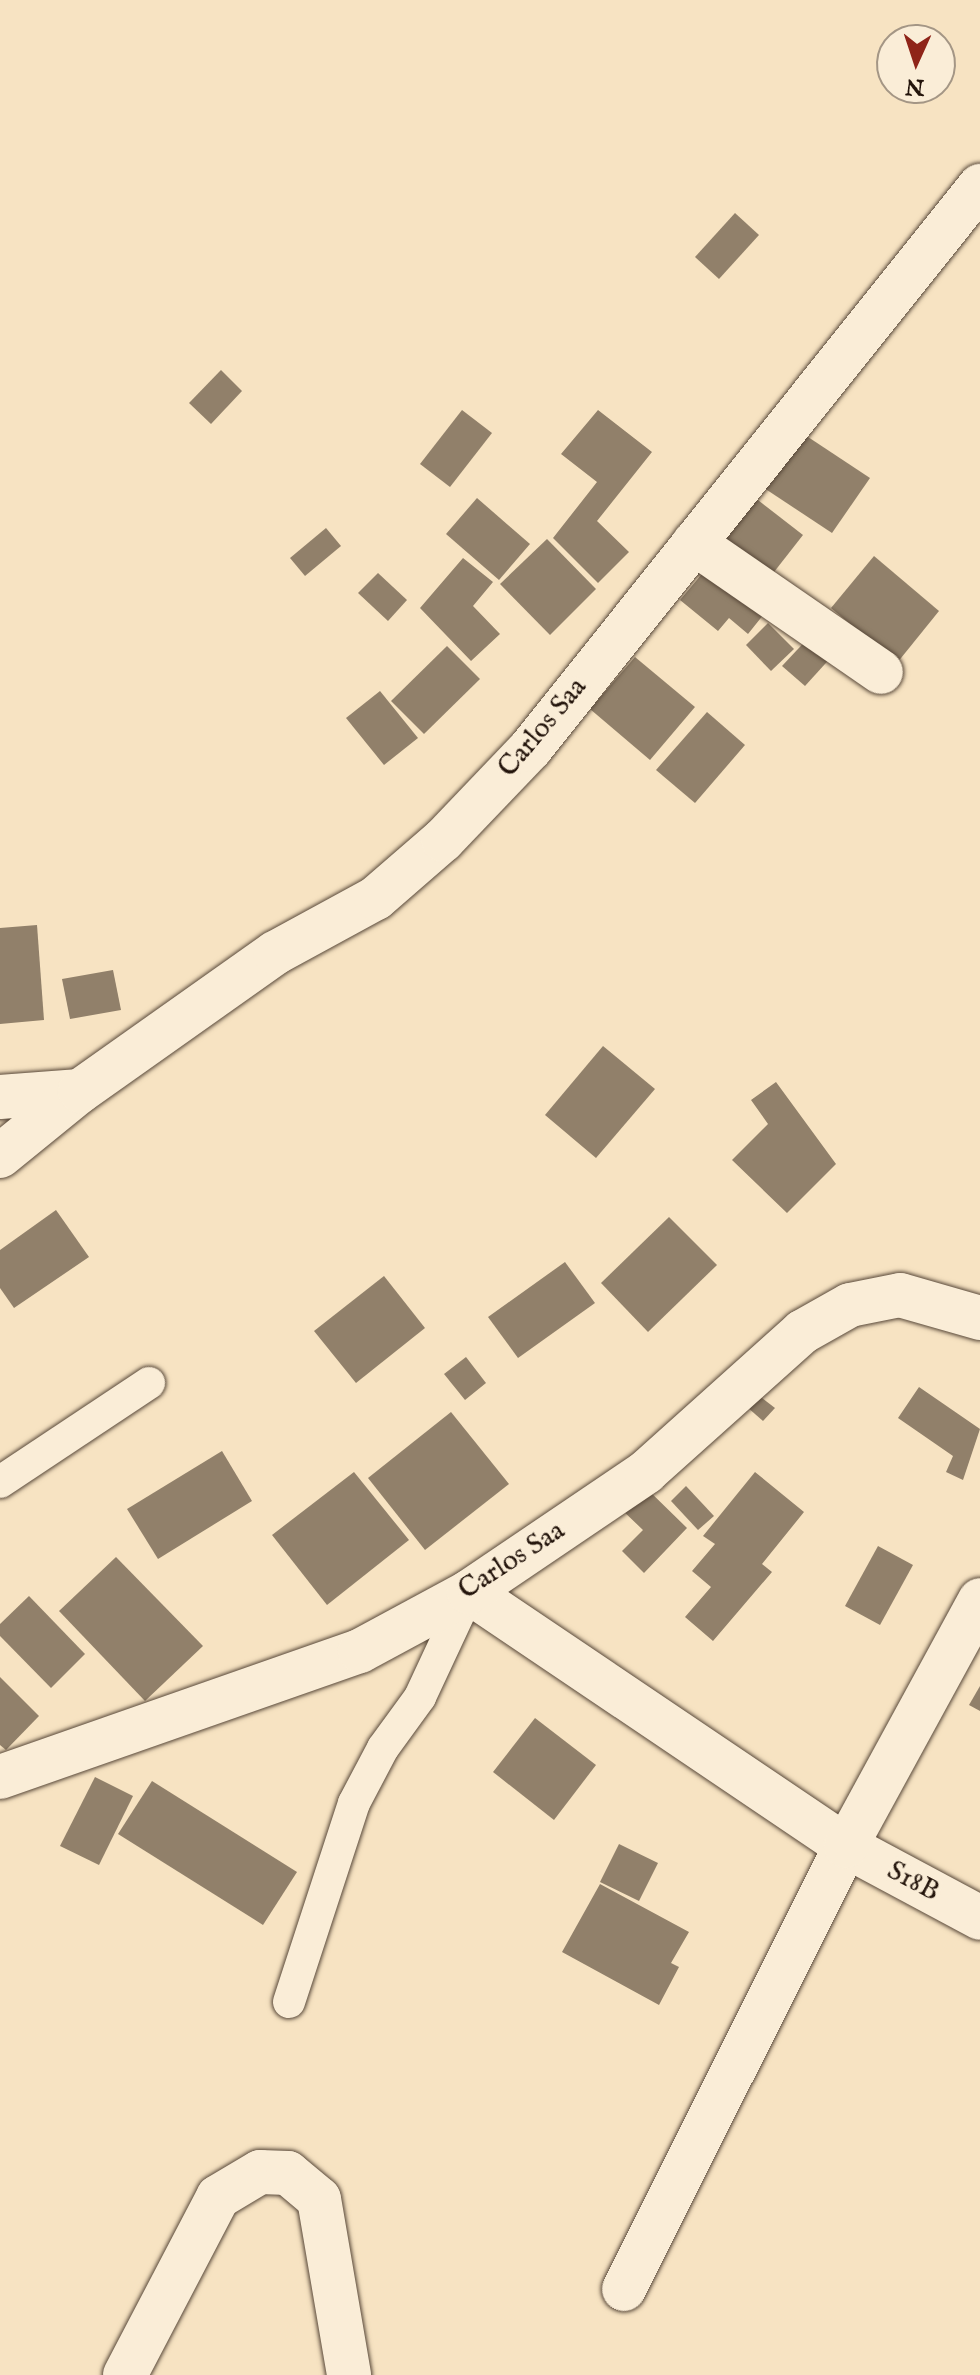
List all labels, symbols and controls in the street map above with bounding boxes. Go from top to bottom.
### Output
north arrow [876,24,956,104]
text: N [905,71,925,100]
street label: Carlos Saa [492,671,594,785]
street label: Carlos Saa [453,1514,571,1608]
street label: S18B [881,1854,945,1910]

